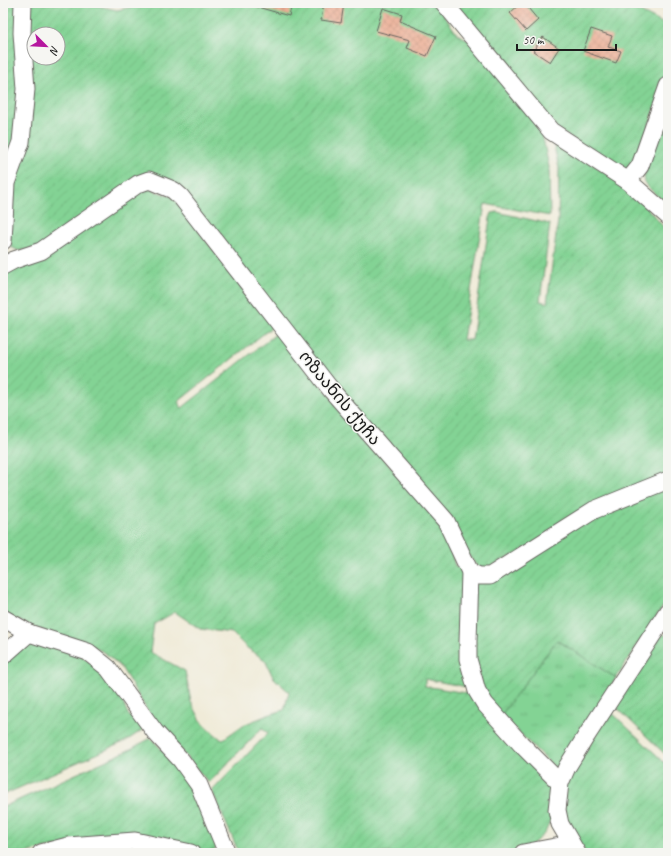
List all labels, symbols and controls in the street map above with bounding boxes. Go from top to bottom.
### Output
north arrow [26,26,66,66]
scale bar [517,26,616,52]
text: 50 m [523,32,545,48]
text: N [46,44,63,58]
street label: ოზაანის ქუჩა [294,346,386,450]

